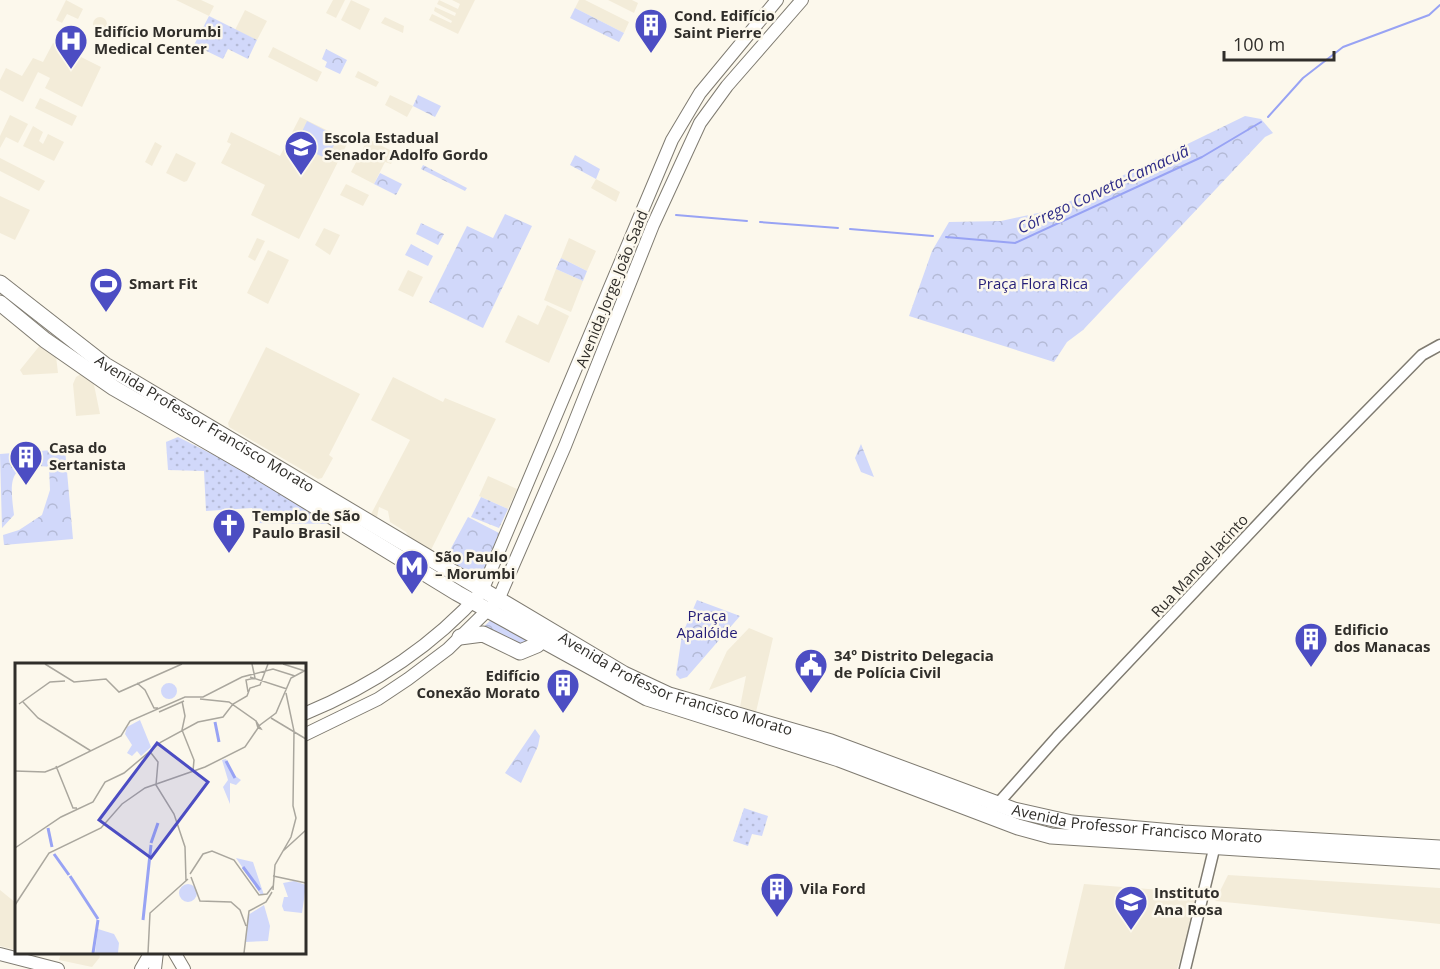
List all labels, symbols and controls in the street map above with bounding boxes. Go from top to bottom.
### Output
place label: Cond. Edifício Saint Pierre [674,5,775,42]
building icon: Cond. Edifício Saint Pierre [633,7,669,54]
place label: Edifício Morumbi Medical Center [94,21,221,58]
hospital icon: Edifício Morumbi Medical Center [53,23,89,70]
scale bar [1224,24,1334,62]
text: 100 m [1233,32,1285,56]
place label: Escola Estadual Senador Adolfo Gordo [324,127,488,164]
school or university icon: Escola Estadual Senador Adolfo Gordo [283,129,319,176]
water label: Córrego Corveta-Camacuã [1014,140,1192,238]
street label: Avenida Jorge João Saad [570,207,652,370]
sports icon: Smart Fit [88,266,124,313]
place label: Smart Fit [129,273,198,293]
park label: Praça Flora Rica [978,273,1088,293]
street label: Avenida Professor Francisco Morato [91,350,318,496]
place label: Casa do Sertanista [49,437,126,474]
building icon: Casa do Sertanista [8,439,44,486]
place label: Templo de São Paulo Brasil [252,505,360,542]
church icon: Templo de São Paulo Brasil [211,507,247,554]
street label: Rua Manoel Jacinto [1146,510,1252,621]
place label: São Paulo – Morumbi [435,546,515,583]
metro station icon: São Paulo – Morumbi [394,548,430,595]
park label: Praça Apalóide [676,605,738,642]
place label: Edificio dos Manacas [1334,619,1430,656]
building icon: Edificio dos Manacas [1293,621,1329,668]
street label: Avenida Professor Francisco Morato [556,627,795,739]
place label: 34º Distrito Delegacia de Polícia Civil [834,645,994,682]
public building icon: 34º Distrito Delegacia de Polícia Civil [793,647,829,694]
inset map [15,663,306,954]
place label: Edifício Conexão Morato [416,665,540,702]
building icon: Edifício Conexão Morato [545,667,581,714]
street label: Avenida Professor Francisco Morato [1010,799,1263,847]
building icon: Vila Ford [759,871,795,918]
place label: Vila Ford [800,878,866,898]
place label: Instituto Ana Rosa [1154,882,1223,919]
school or university icon: Instituto Ana Rosa [1113,884,1149,931]

